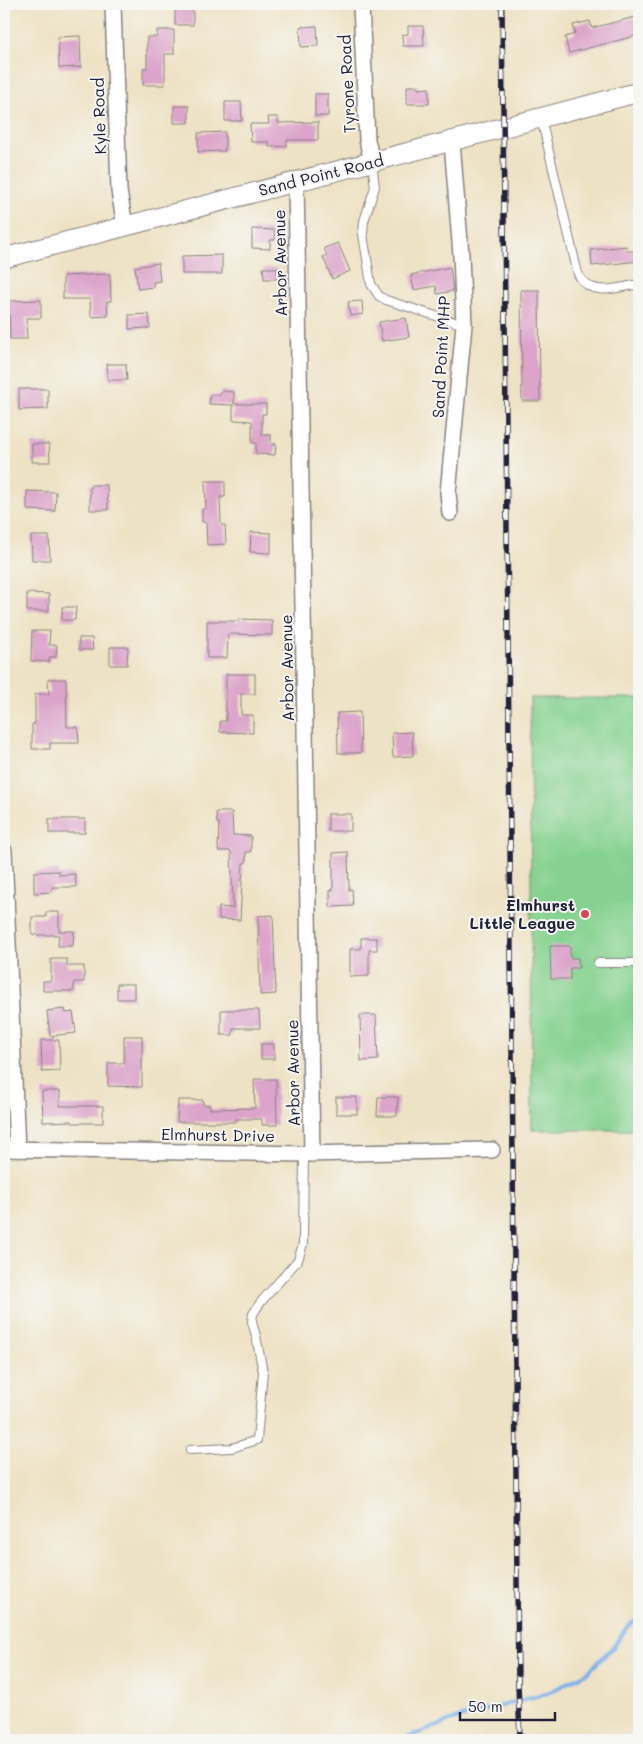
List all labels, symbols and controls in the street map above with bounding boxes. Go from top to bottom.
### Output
street label: Tyrone Road [333,34,360,134]
street label: Kyle Road [87,77,110,155]
street label: Sand Point Road [256,149,386,200]
street label: Arbor Avenue [268,209,291,317]
street label: Sand Point MHP [427,295,454,419]
street label: Arbor Avenue [275,614,298,722]
place label: Elmhurst Little League [470,894,575,933]
marker: Elmhurst Little League [579,908,591,920]
street label: Arbor Avenue [281,1019,304,1127]
street label: Elmhurst Drive [161,1123,275,1146]
scale bar [460,1689,556,1721]
text: 50 m [468,1696,503,1716]

